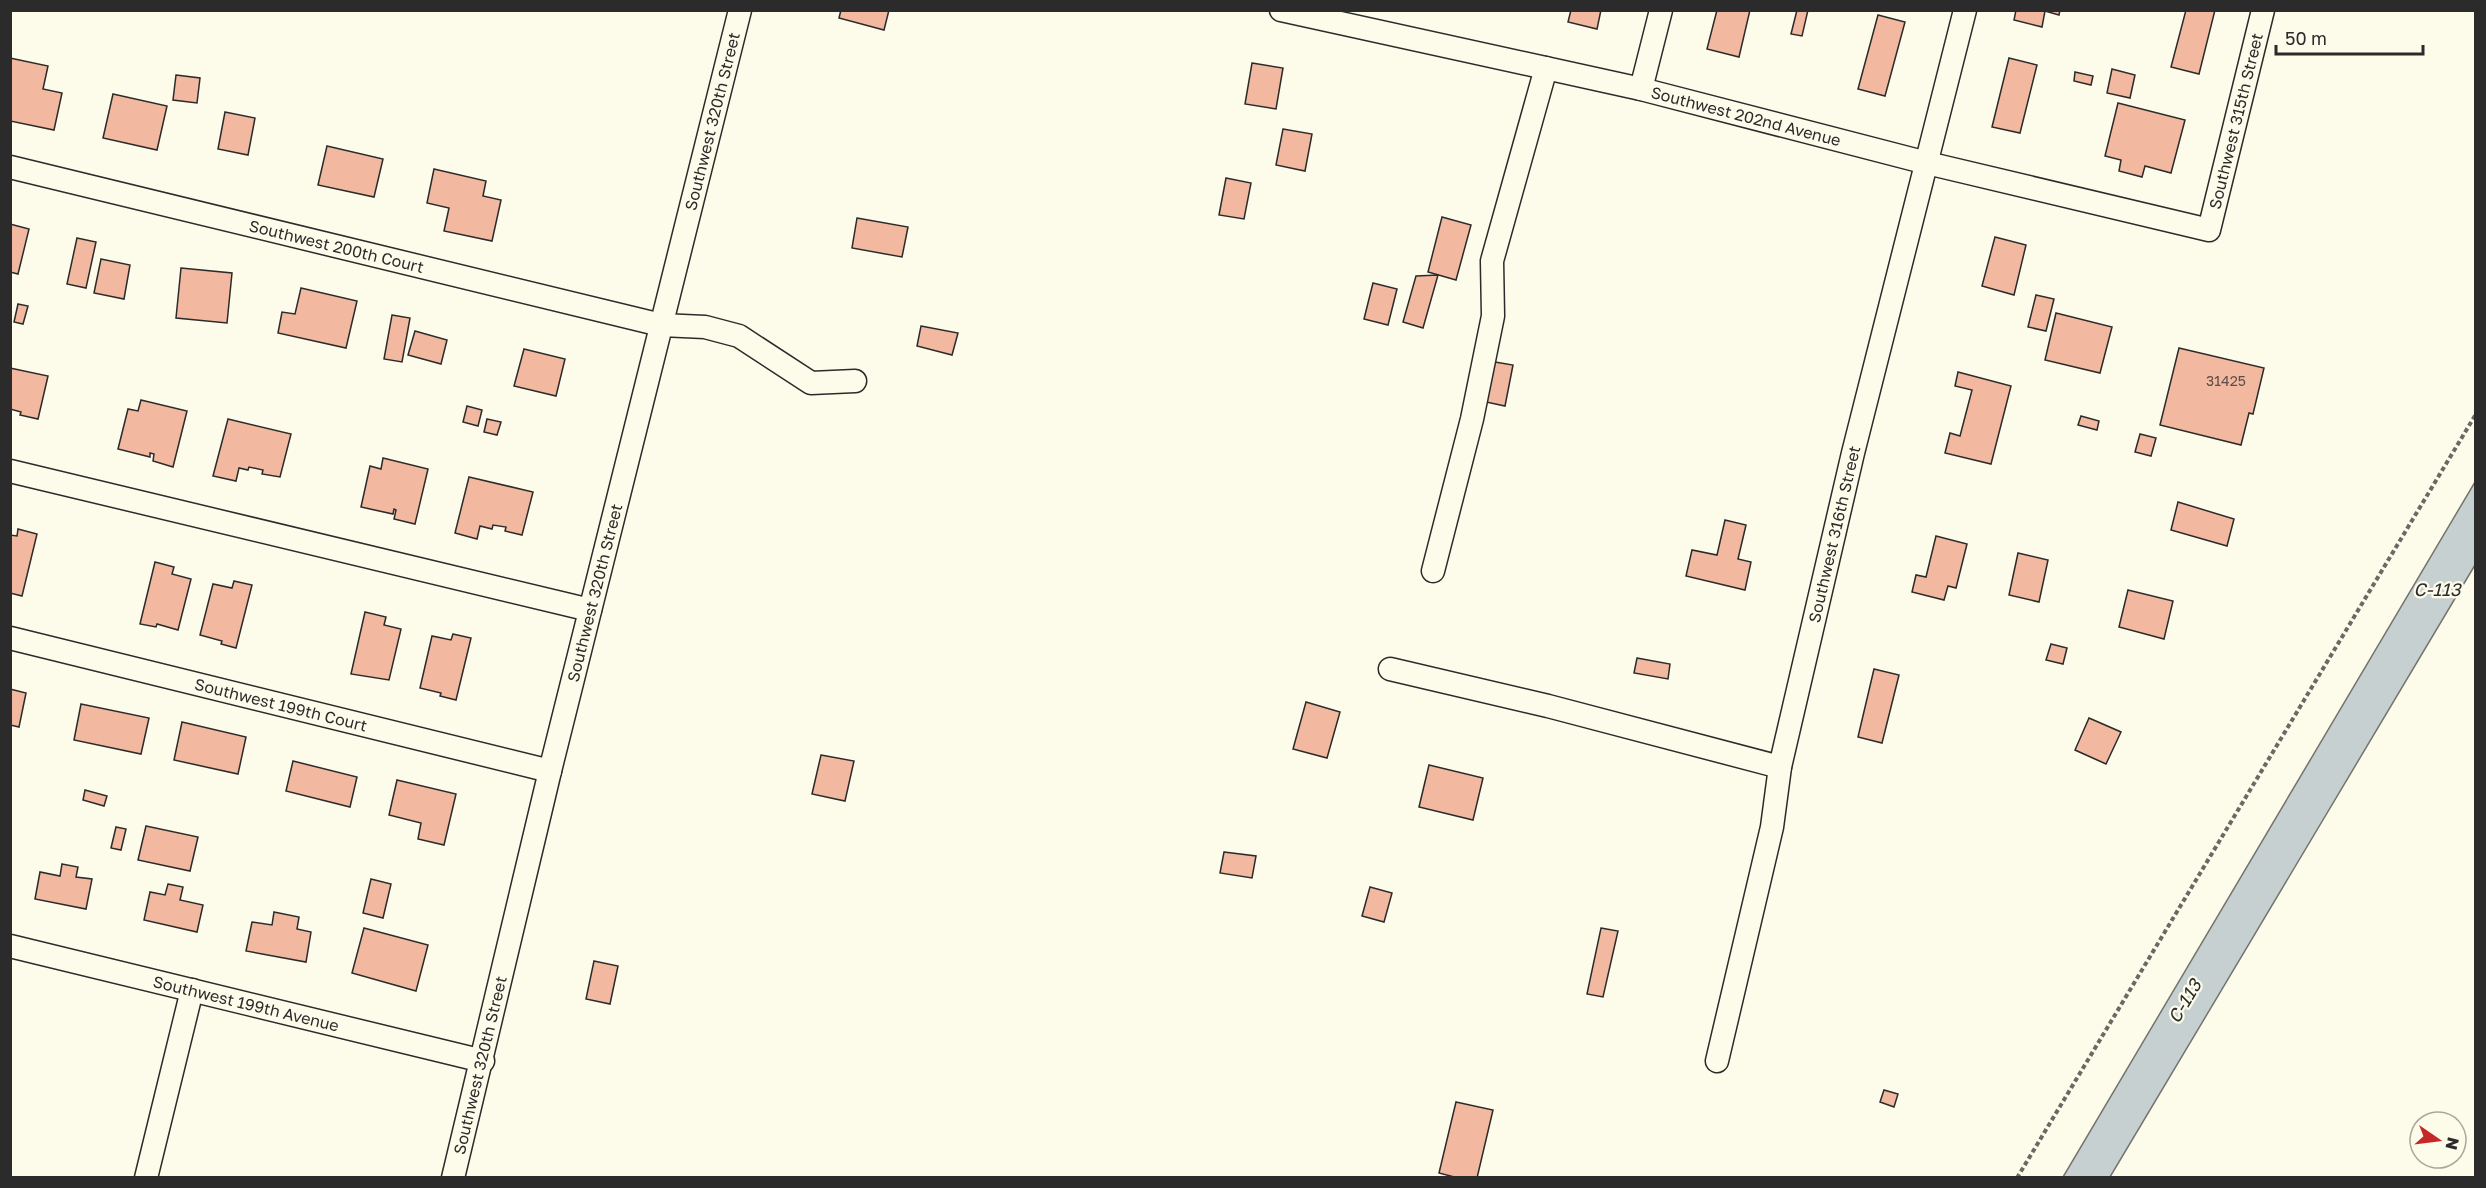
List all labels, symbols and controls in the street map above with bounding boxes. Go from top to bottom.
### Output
scale bar [2276,18,2423,56]
text: 50 m [2285,27,2327,49]
street label: Southwest 320th Street [680,30,744,212]
street label: Southwest 315th Street [2204,31,2267,211]
street label: Southwest 202nd Avenue [1649,82,1843,150]
street label: Southwest 200th Court [247,215,426,277]
house number: 31425 [2206,372,2246,389]
street label: Southwest 316th Street [1804,443,1864,625]
street label: Southwest 320th Street [563,502,626,684]
water label: C-113 [2413,578,2462,600]
street label: Southwest 199th Court [192,674,369,736]
street label: Southwest 199th Avenue [151,971,341,1036]
street label: Southwest 320th Street [449,974,511,1156]
water label: C-113 [2162,974,2206,1027]
north arrow [2408,1110,2468,1170]
text: N [2441,1135,2464,1152]

